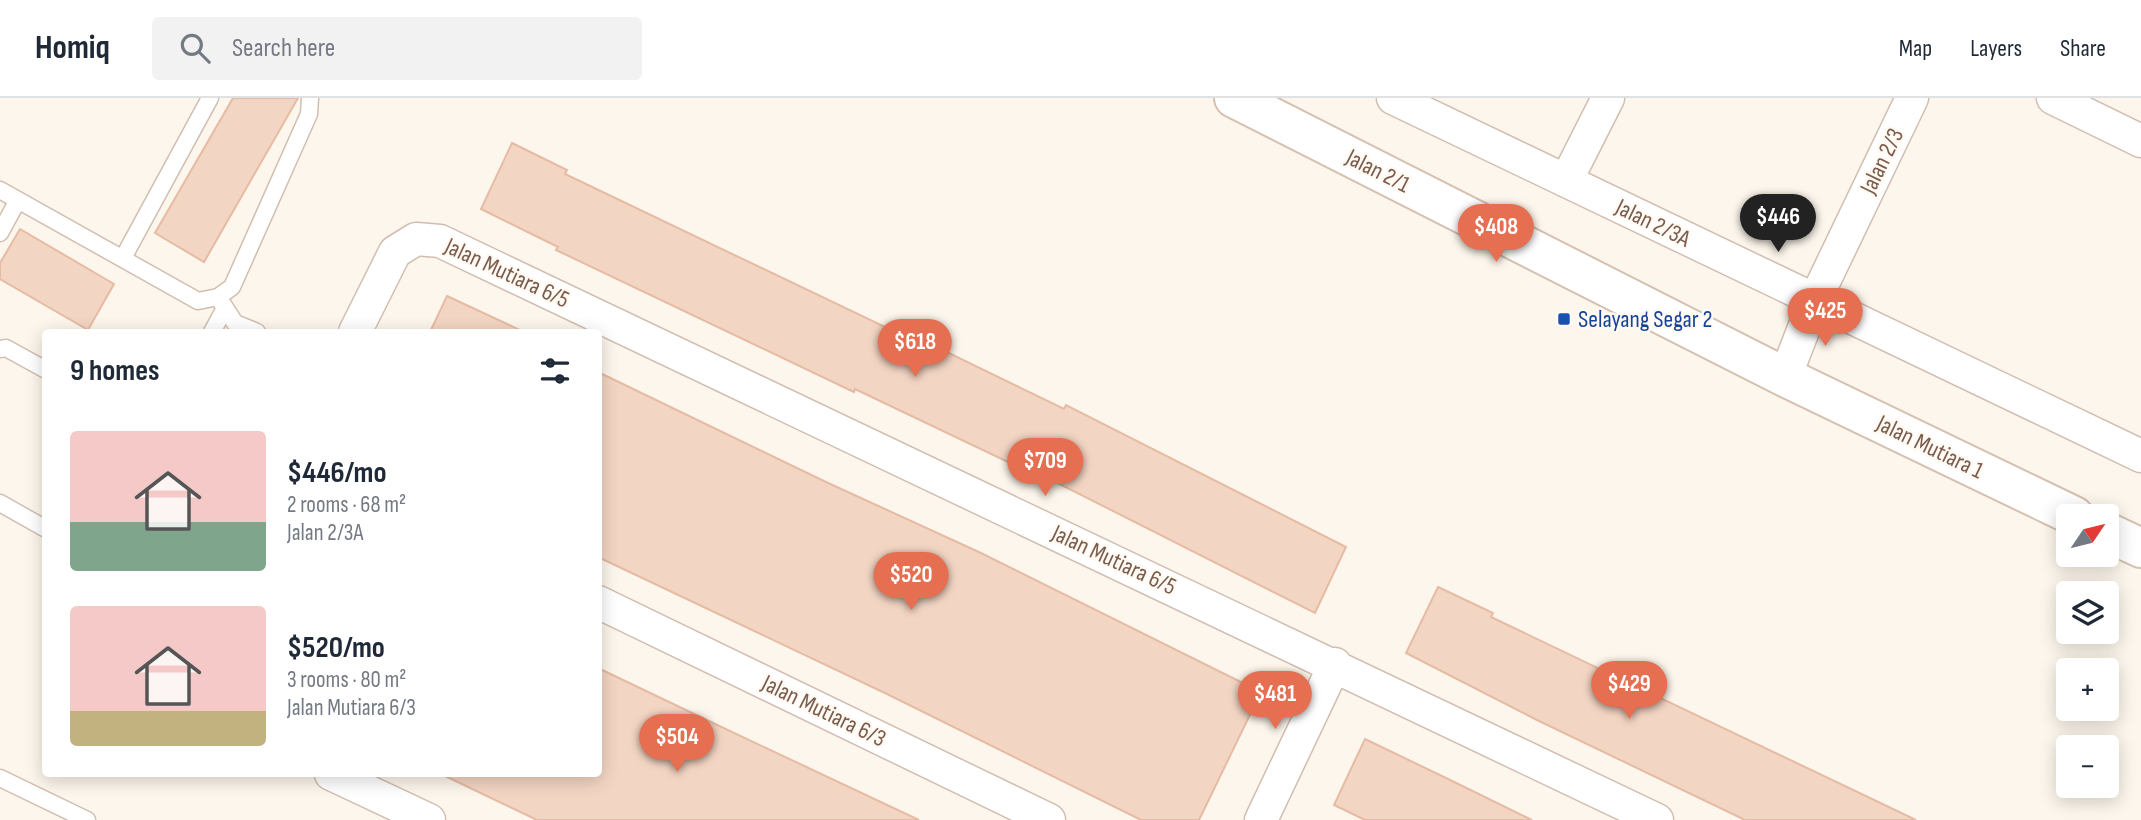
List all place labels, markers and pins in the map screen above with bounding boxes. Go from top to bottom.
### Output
pin: $446 [1737,194,1819,254]
pin: $408 [1455,204,1537,264]
pin: $425 [1784,288,1866,348]
place label: Selayang Segar 2 [1578,305,1712,334]
marker: Selayang Segar 2 [1556,311,1572,327]
pin: $618 [874,320,956,379]
pin: $709 [1004,438,1086,498]
pin: $520 [870,552,952,612]
pin: $429 [1588,662,1670,721]
pin: $481 [1234,672,1316,731]
pin: $504 [636,714,718,774]

